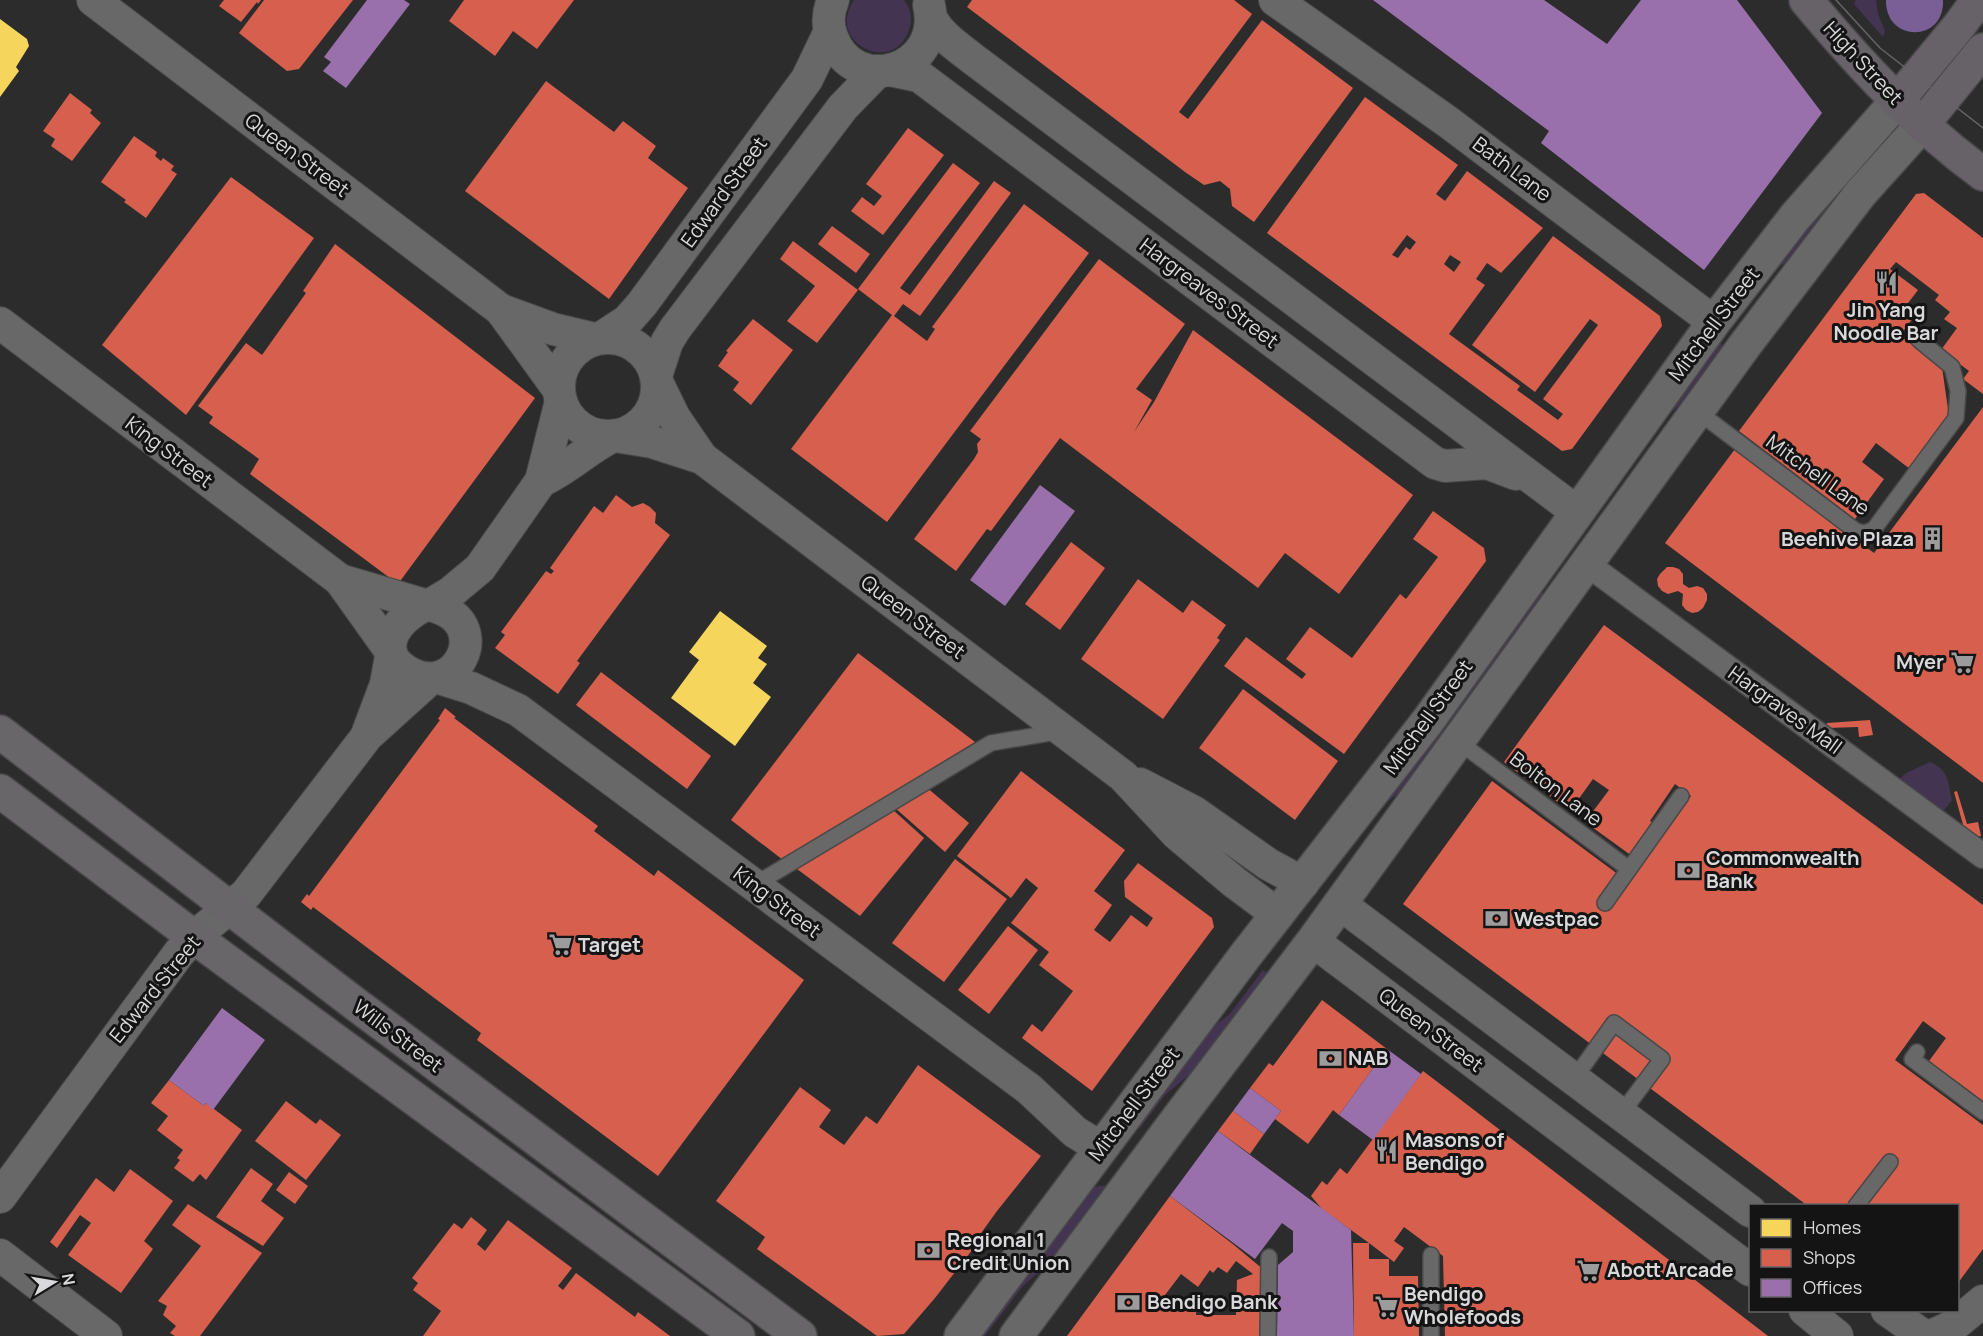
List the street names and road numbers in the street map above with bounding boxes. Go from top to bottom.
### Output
street label: High Street [1818,15,1909,110]
street label: Queen Street [240,106,355,203]
street label: Bath Lane [1467,130,1557,207]
street label: Edward Street [674,131,773,253]
street label: Hargreaves Street [1134,231,1284,354]
street label: Mitchell Street [1662,261,1765,386]
street label: King Street [120,410,219,493]
street label: Mitchell Lane [1761,428,1876,521]
street label: Queen Street [856,568,971,665]
street label: Mitchell Street [1377,654,1478,780]
street label: Hargraves Mall [1723,659,1848,760]
street label: Bolton Lane [1505,745,1608,832]
street label: King Street [728,860,827,943]
street label: Edward Street [103,929,206,1048]
street label: Queen Street [1374,981,1489,1078]
street label: Wills Street [348,993,449,1078]
street label: Mitchell Street [1082,1041,1185,1166]

